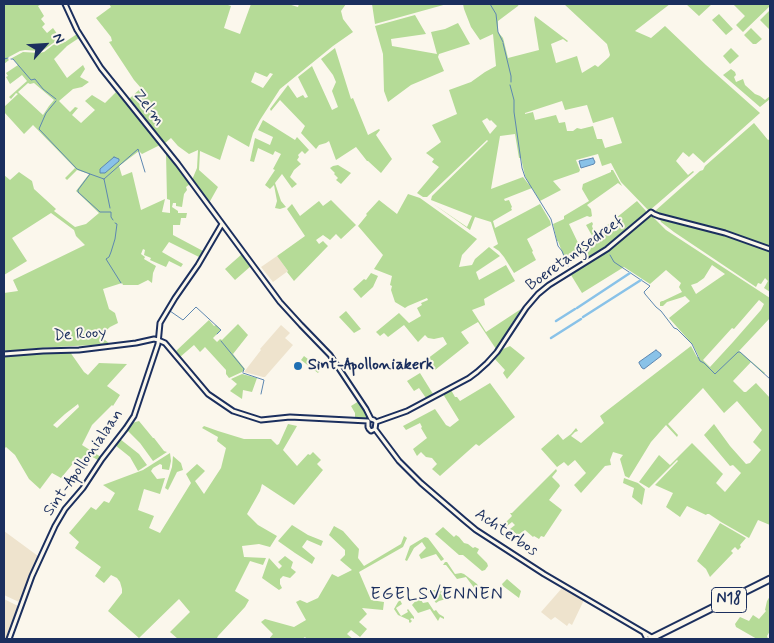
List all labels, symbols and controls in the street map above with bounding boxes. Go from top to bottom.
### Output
north arrow [20,20,70,70]
text: N [48,30,69,47]
street label: Zelm [128,86,168,130]
street label: Boeretangsedreef [523,212,627,296]
street label: De Rooy [53,324,107,346]
place label: Sint-Apolloniakerk [308,356,434,376]
marker: Sint-Apolloniakerk [292,360,304,372]
street label: Sint-Apollonialaan [40,406,128,520]
street label: Achterbos [471,505,541,561]
district label: EGELSVENNEN [369,584,505,606]
road number: N18 [712,588,746,612]

